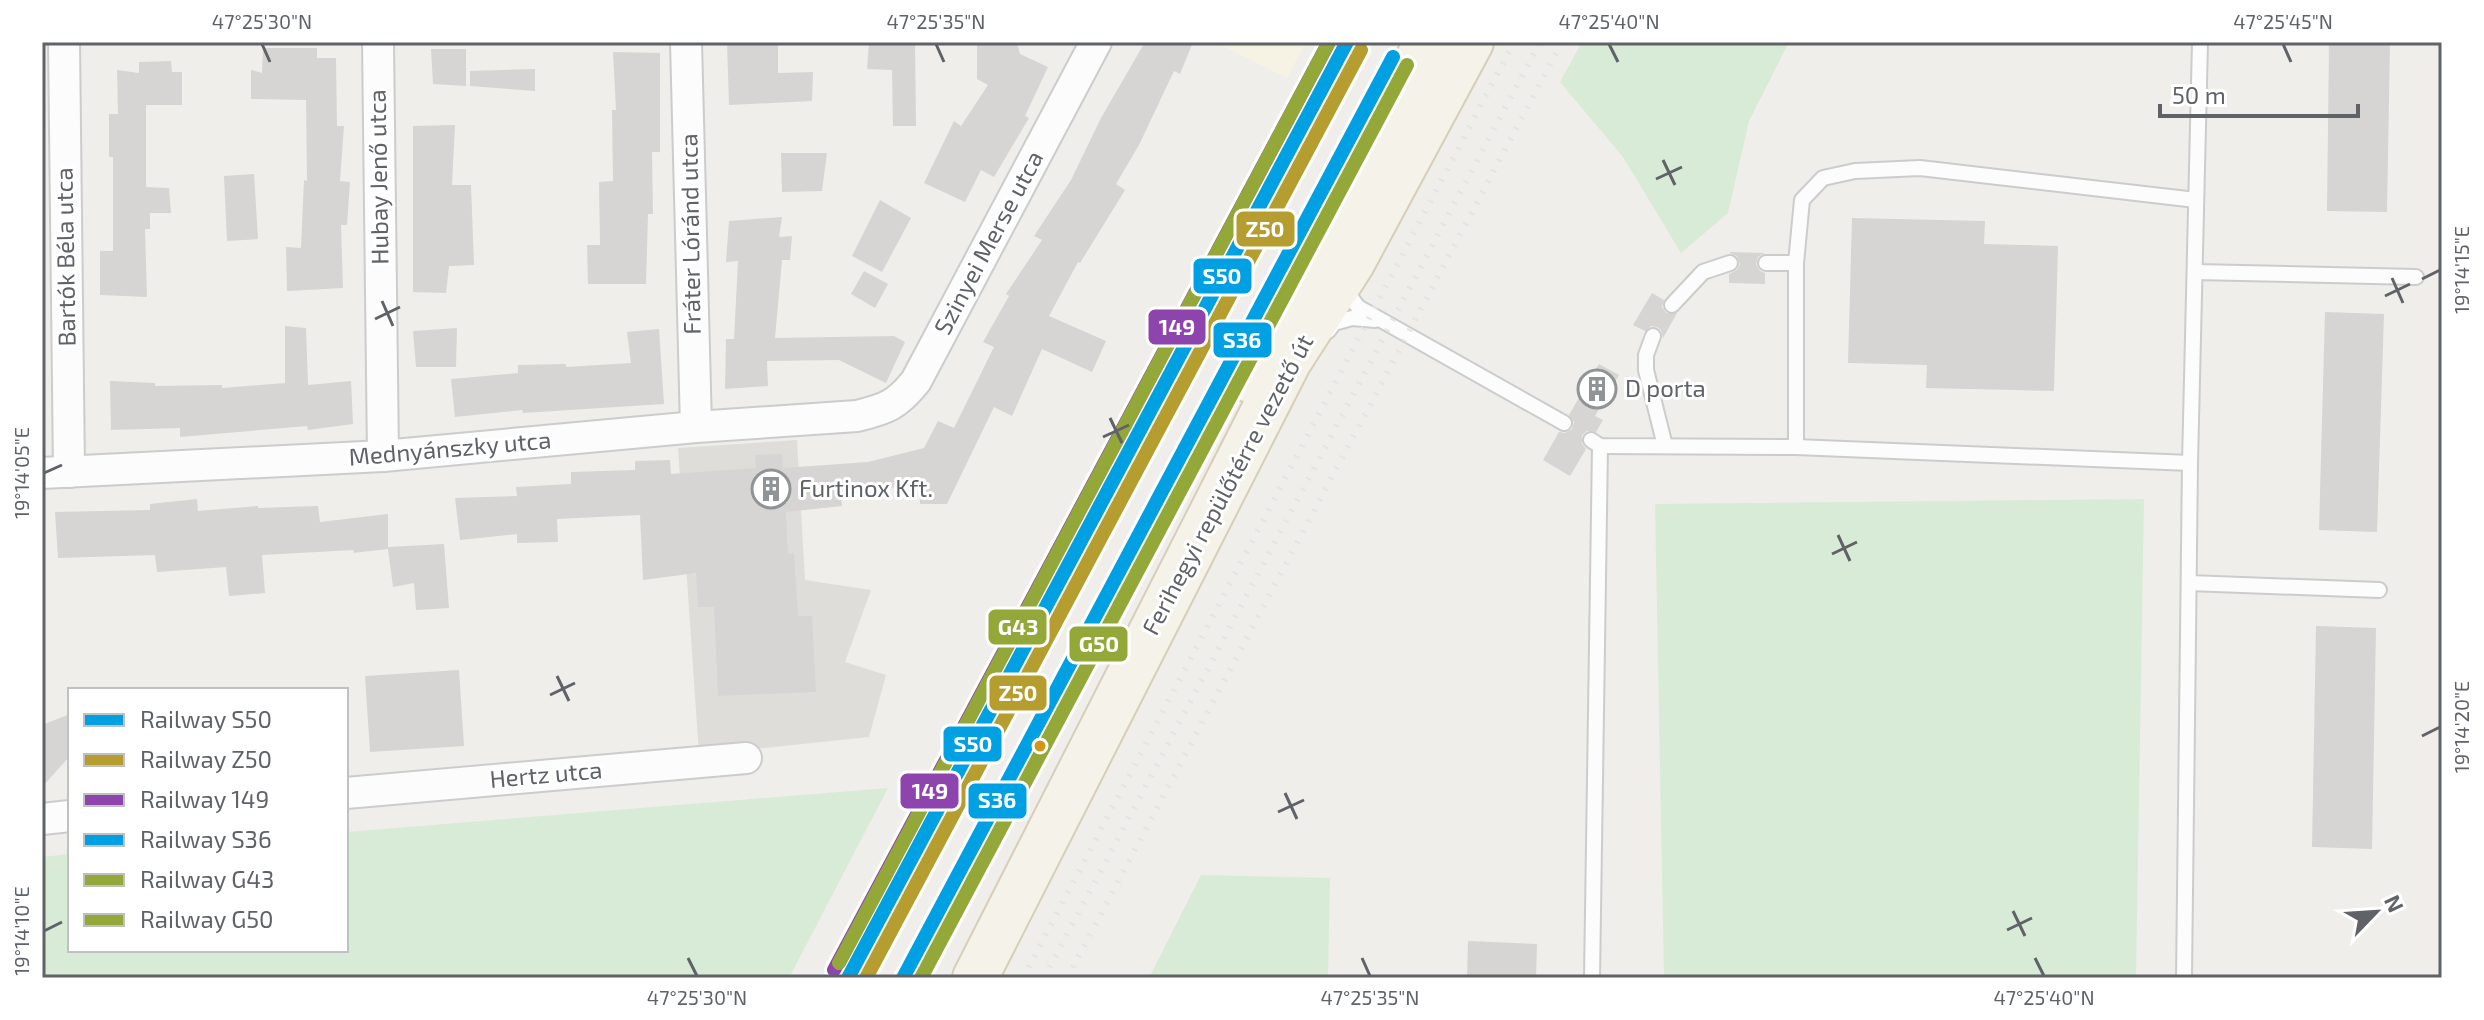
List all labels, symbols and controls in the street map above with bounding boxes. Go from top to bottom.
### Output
text: 47°25'30"N [212,9,312,33]
text: 47°25'35"N [887,9,985,33]
text: 47°25'40"N [1558,9,1660,33]
text: 47°25'45"N [2233,9,2333,33]
scale bar [2160,68,2358,118]
text: 50 m [2172,80,2226,109]
street label: Hubay Jenő utca [361,89,394,265]
street label: Fráter Lóránd utca [673,133,706,335]
street label: Szinyei Merse utca [927,145,1048,339]
street label: Bartók Béla utca [48,167,81,347]
line badge: Z50 [1235,210,1296,248]
text: Z50 [1246,215,1284,241]
text: 19°14'15"E [2449,226,2473,314]
line badge: S50 [1192,257,1253,295]
text: S50 [1203,262,1241,288]
line badge: 149 [1147,308,1207,346]
text: 149 [1159,313,1195,339]
line badge: S36 [1212,321,1273,359]
text: S36 [1223,326,1261,352]
street label: Ferihegyi repülőtérre vezető út [1135,329,1318,639]
building icon: D porta [1576,368,1618,410]
place label: D porta [1625,373,1706,402]
street label: Mednyánszky utca [347,424,552,471]
text: 19°14'05"E [9,427,33,519]
building icon: Furtinox Kft. [750,468,792,510]
place label: Furtinox Kft. [799,473,933,502]
line badge: G43 [987,608,1048,646]
text: G43 [998,613,1038,639]
line badge: G50 [1068,625,1129,663]
text: G50 [1079,630,1119,656]
line badge: Z50 [988,674,1048,712]
text: Z50 [999,679,1037,705]
text: 19°14'20"E [2449,681,2473,773]
legend [68,688,348,952]
text: Railway S50 [140,704,272,733]
line badge: S50 [942,725,1003,763]
text: S50 [954,730,992,756]
unlabelled marker [1032,738,1048,754]
text: Railway Z50 [140,744,272,773]
street label: Hertz utca [488,754,603,793]
line badge: 149 [899,772,960,810]
text: 149 [912,777,948,803]
line badge: S36 [967,782,1028,820]
text: Railway 149 [140,784,269,813]
text: S36 [978,786,1016,812]
text: Railway S36 [140,824,272,853]
text: Railway G43 [140,864,274,893]
north arrow [2336,872,2416,952]
text: 19°14'10"E [9,886,33,976]
text: N [2380,890,2410,916]
text: Railway G50 [140,904,274,933]
text: 47°25'30"N [647,985,747,1009]
text: 47°25'35"N [1321,985,1419,1009]
text: 47°25'40"N [1993,985,2095,1009]

